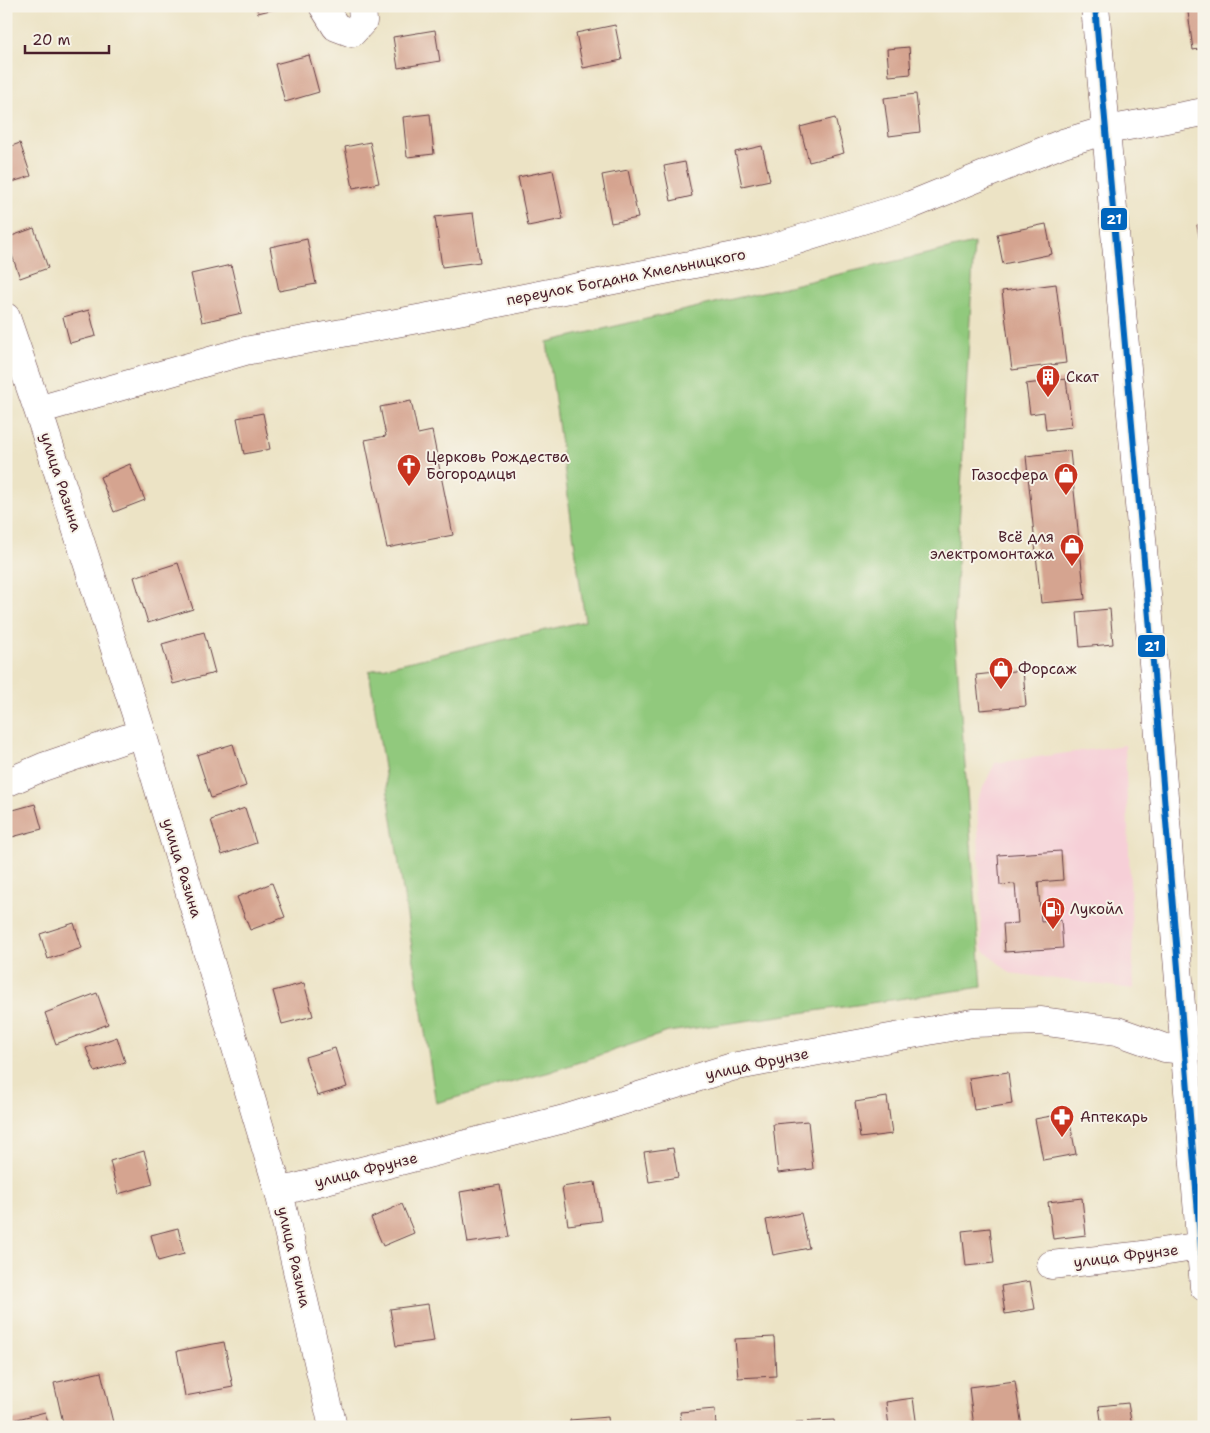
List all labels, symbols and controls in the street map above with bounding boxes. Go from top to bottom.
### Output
scale bar [25,22,109,54]
text: 20 m [32,30,71,50]
line badge: 21 [1100,207,1128,231]
text: 21 [1106,210,1122,228]
street label: переулок Богдана Хмельницкого [505,244,747,310]
building icon: Скат [1035,364,1061,398]
place label: Скат [1066,367,1099,387]
street label: улица Разина [36,430,87,535]
place label: Церковь Рождества Богородицы [426,447,570,484]
church icon: Церковь Рождества Богородицы [396,453,422,487]
shop icon: Газосфера [1053,462,1079,496]
place label: Газосфера [971,465,1049,485]
place label: Всё для электромонтажа [930,527,1055,564]
shop icon: Всё для электромонтажа [1059,533,1085,567]
line badge: 21 [1137,634,1166,658]
text: 21 [1144,637,1160,655]
shop icon: Форсаж [988,656,1014,690]
place label: Форсаж [1018,659,1078,679]
street label: улица Разина [157,816,207,921]
fuel station icon: Лукойл [1040,896,1066,930]
place label: Лукойл [1070,899,1124,919]
street label: улица Фрунзе [703,1043,811,1085]
pharmacy icon: Аптекарь [1049,1104,1075,1138]
place label: Аптекарь [1080,1107,1148,1127]
street label: улица Фрунзе [312,1148,420,1192]
street label: улица Разина [273,1205,315,1310]
street label: улица Фрунзе [1072,1240,1180,1272]

